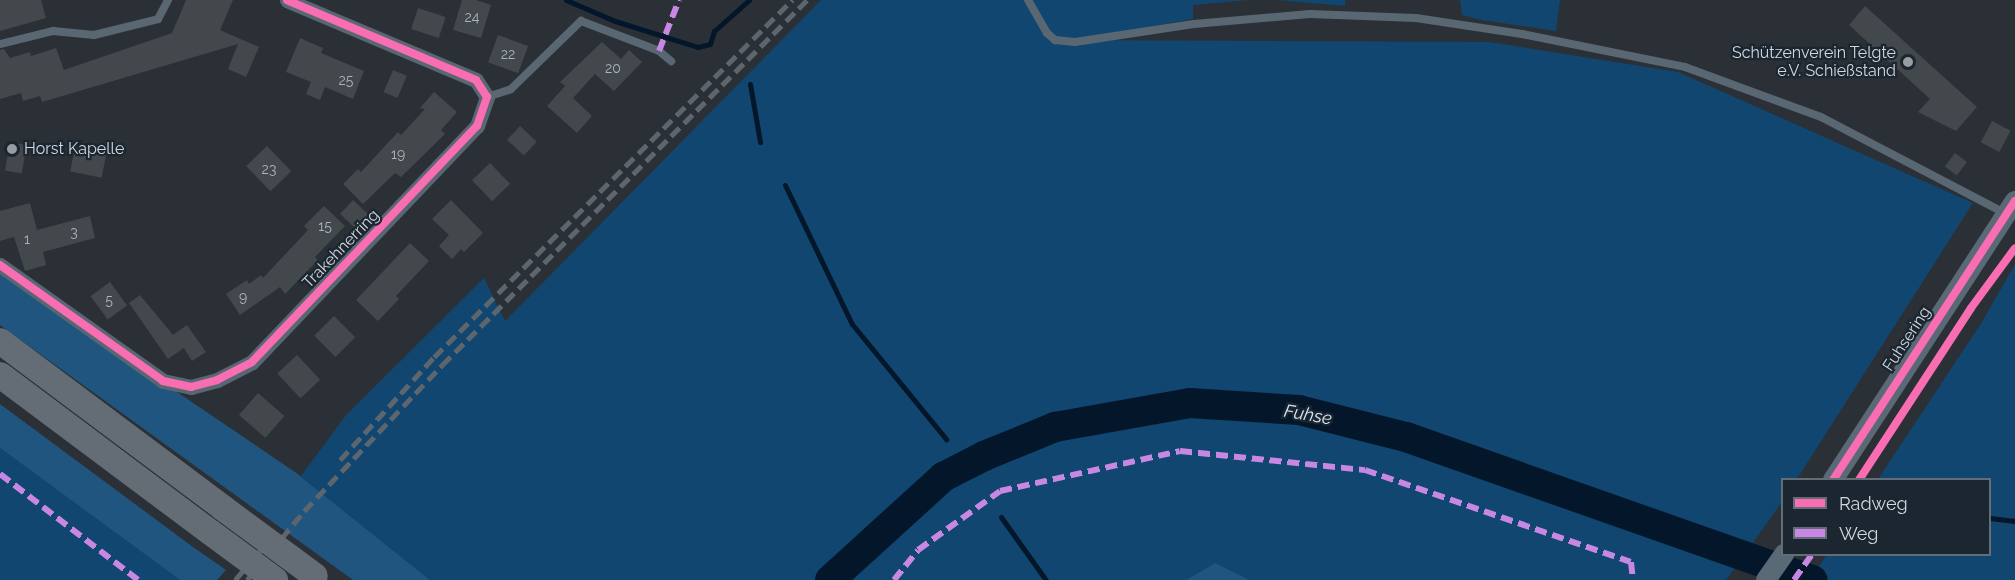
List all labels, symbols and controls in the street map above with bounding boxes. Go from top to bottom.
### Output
house number: 24 [465,9,479,25]
place label: Schützenverein Telgte e.V. Schießstand [1732,43,1896,81]
house number: 22 [501,46,515,62]
marker: Schützenverein Telgte e.V. Schießstand [1901,55,1915,69]
house number: 20 [605,60,621,76]
house number: 25 [339,72,353,88]
place label: Horst Kapelle [24,139,124,159]
marker: Horst Kapelle [5,142,19,156]
house number: 19 [391,146,405,162]
house number: 23 [262,161,276,177]
street label: Trakehnerring [299,206,383,292]
house number: 15 [318,218,332,234]
house number: 3 [70,224,78,240]
house number: 1 [24,231,30,247]
house number: 9 [239,289,247,305]
house number: 5 [105,292,113,308]
street label: Fuhsering [1879,303,1935,375]
water label: Fuhse [1282,400,1334,430]
legend [1781,478,1991,556]
text: Radweg [1839,493,1908,514]
text: Weg [1839,523,1878,544]

